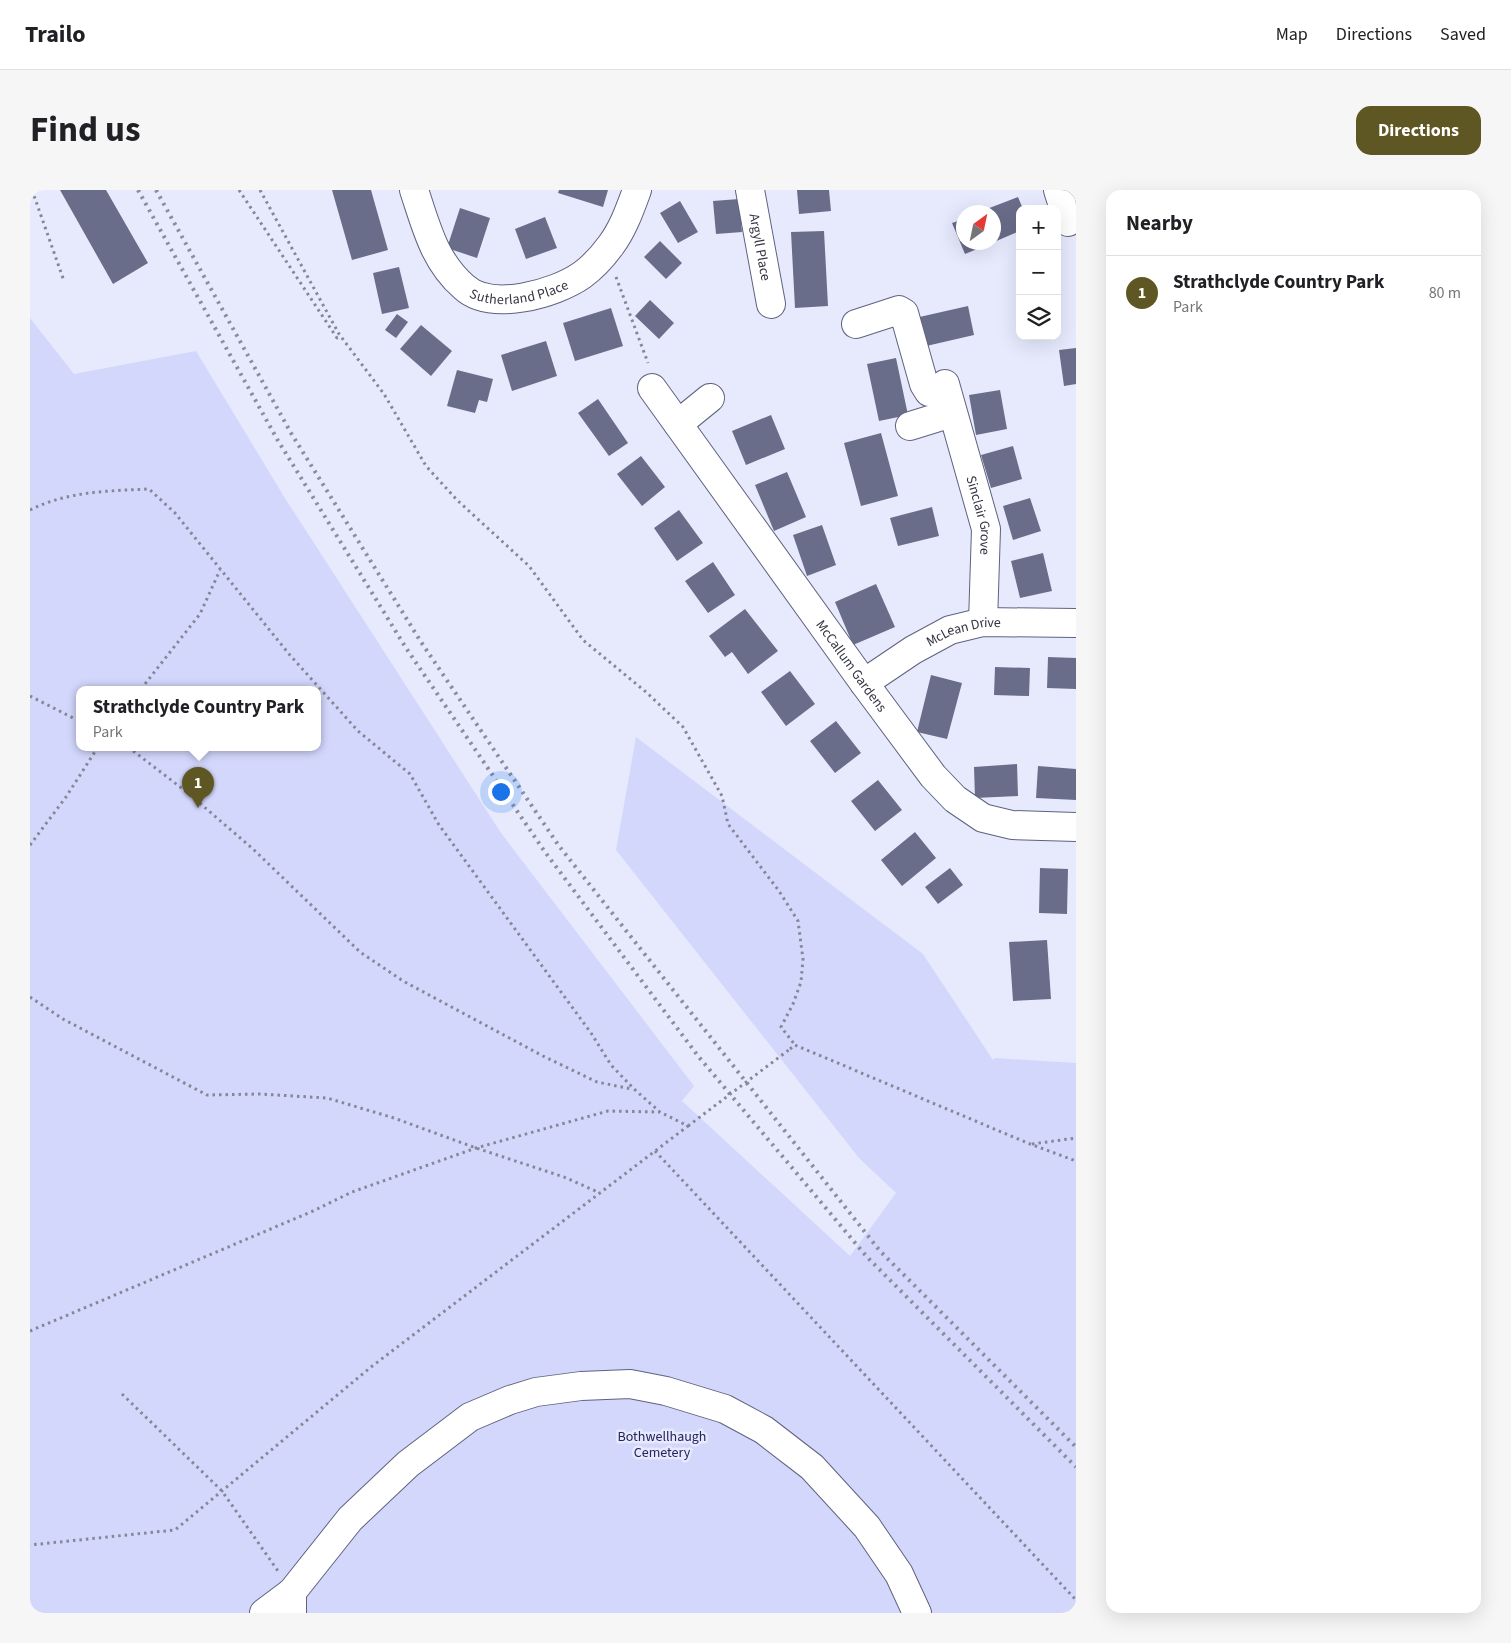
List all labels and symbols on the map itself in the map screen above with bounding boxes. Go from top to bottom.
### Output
north arrow [956,205,1001,250]
street label: Argyll Place [744,212,776,282]
street label: Sutherland Place [466,275,572,310]
street label: Sinclair Grove [960,473,995,555]
street label: McLean Drive [923,613,1001,652]
street label: McCallum Gardens [811,616,891,717]
pin: 1 [182,767,214,808]
your location [488,779,514,805]
park label: Bothwellhaugh Cemetery [618,1427,706,1463]

